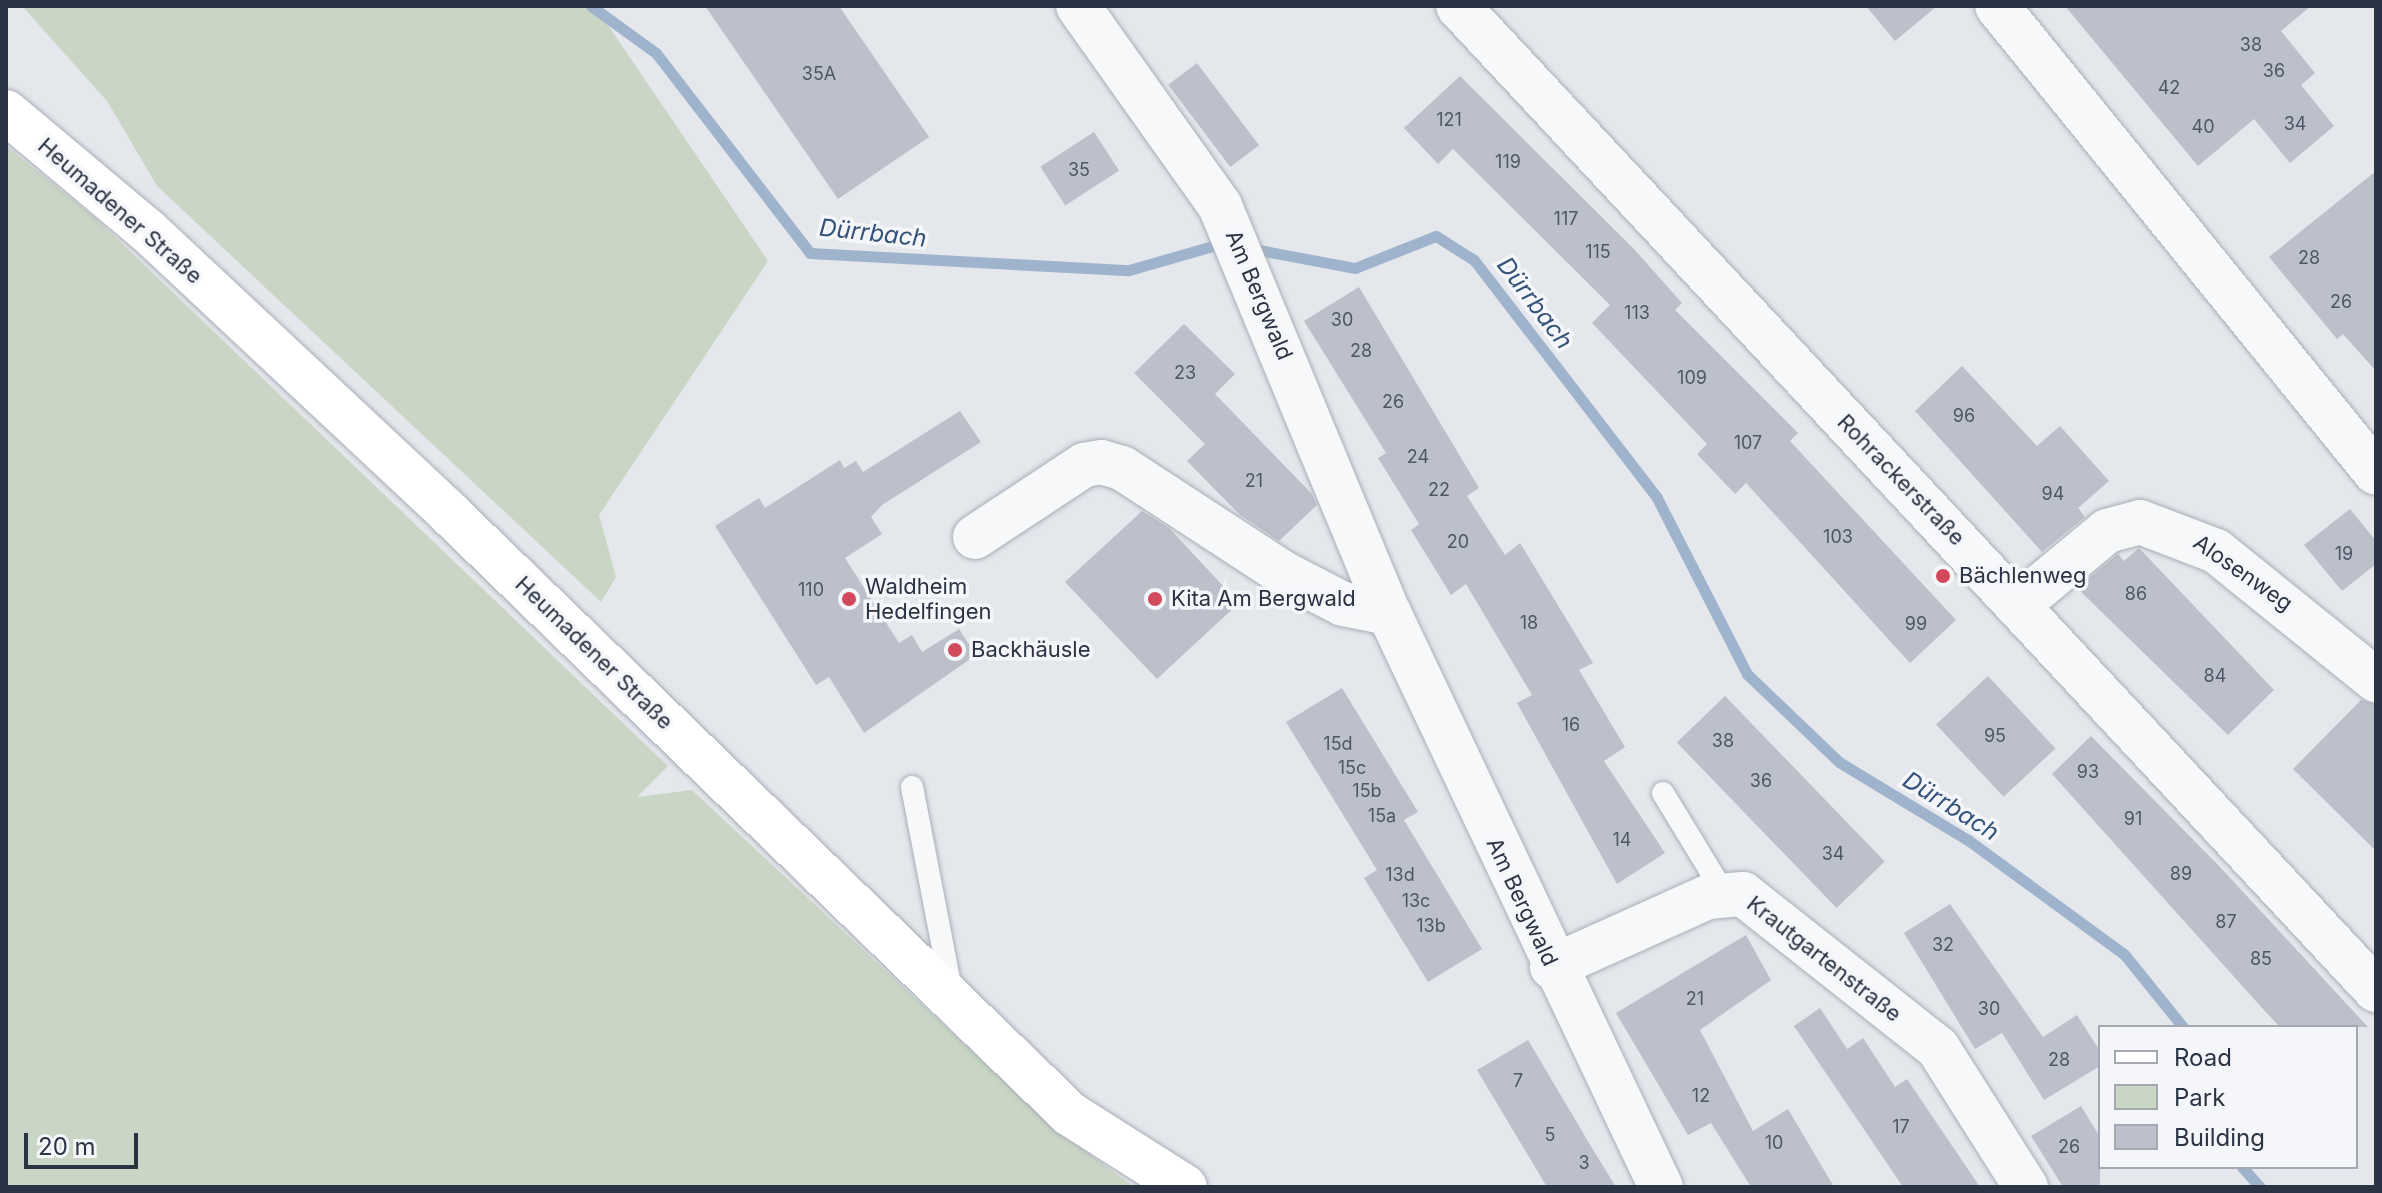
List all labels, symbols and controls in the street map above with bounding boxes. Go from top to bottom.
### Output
house number: 38 [2240,34,2262,56]
house number: 36 [2263,60,2285,82]
house number: 35A [802,63,836,85]
house number: 42 [2158,77,2180,99]
house number: 121 [1436,109,1462,131]
house number: 34 [2284,113,2306,135]
house number: 40 [2192,116,2214,138]
street label: Heumadener Straße [33,133,207,289]
house number: 119 [1495,151,1521,173]
house number: 35 [1068,159,1090,181]
house number: 117 [1554,208,1578,230]
water label: Dürrbach [818,213,928,253]
street label: Am Bergwald [1220,226,1298,364]
house number: 115 [1585,241,1611,263]
house number: 28 [2298,247,2320,269]
water label: Dürrbach [1491,251,1579,355]
house number: 26 [2330,291,2352,313]
house number: 113 [1624,302,1650,324]
house number: 30 [1331,309,1353,331]
house number: 28 [1350,340,1372,362]
house number: 23 [1174,362,1196,384]
house number: 109 [1677,367,1707,389]
house number: 26 [1382,391,1404,413]
house number: 96 [1953,405,1975,427]
street label: Rohrackerstraße [1832,409,1970,551]
house number: 107 [1734,432,1762,454]
house number: 24 [1407,446,1429,468]
house number: 21 [1245,470,1263,492]
house number: 22 [1428,479,1450,501]
house number: 94 [2042,483,2064,505]
house number: 103 [1823,526,1853,548]
street label: Alosenweg [2188,529,2298,617]
house number: 20 [1447,531,1469,553]
house number: 19 [2335,543,2353,565]
place label: Bächlenweg [1959,563,2086,589]
marker: Bächlenweg [1934,567,1952,585]
street label: Heumadener Straße [510,571,678,735]
place label: Waldheim Hedelfingen [865,573,992,624]
house number: 110 [798,579,824,601]
house number: 86 [2125,583,2147,605]
place label: Kita Am Bergwald [1171,586,1356,612]
marker: Waldheim Hedelfingen [840,590,858,608]
marker: Kita Am Bergwald [1146,590,1164,608]
house number: 18 [1520,612,1538,634]
house number: 99 [1905,613,1927,635]
place label: Backhäusle [971,637,1091,663]
marker: Backhäusle [946,641,964,659]
house number: 84 [2204,665,2226,687]
house number: 16 [1562,714,1580,736]
house number: 95 [1984,725,2006,747]
house number: 38 [1712,730,1734,752]
house number: 15d [1323,733,1353,755]
house number: 15c [1338,757,1366,779]
house number: 93 [2077,761,2099,783]
water label: Dürrbach [1898,765,2004,847]
house number: 36 [1750,770,1772,792]
house number: 15b [1352,780,1382,802]
house number: 15a [1368,805,1396,827]
house number: 91 [2124,808,2142,830]
house number: 14 [1613,829,1631,851]
street label: Am Bergwald [1481,834,1563,970]
house number: 34 [1822,843,1844,865]
house number: 89 [2170,863,2192,885]
house number: 13d [1385,864,1415,886]
house number: 13c [1402,890,1430,912]
street label: Krautgartenstraße [1742,891,1906,1027]
house number: 87 [2215,911,2237,933]
house number: 13b [1416,915,1446,937]
house number: 32 [1932,934,1954,956]
house number: 85 [2250,948,2272,970]
house number: 21 [1686,988,1704,1010]
house number: 30 [1978,998,2000,1020]
legend [2098,1025,2358,1169]
text: Road [2174,1043,2232,1072]
house number: 28 [2048,1049,2070,1071]
house number: 7 [1513,1070,1523,1092]
text: Park [2174,1083,2225,1112]
house number: 12 [1692,1085,1710,1107]
house number: 17 [1892,1116,1910,1138]
scale bar [28,1117,142,1167]
text: Building [2174,1123,2265,1152]
house number: 5 [1545,1124,1555,1146]
text: 20 m [38,1132,96,1161]
house number: 10 [1765,1132,1783,1154]
house number: 26 [2058,1136,2080,1158]
house number: 3 [1578,1152,1590,1174]

